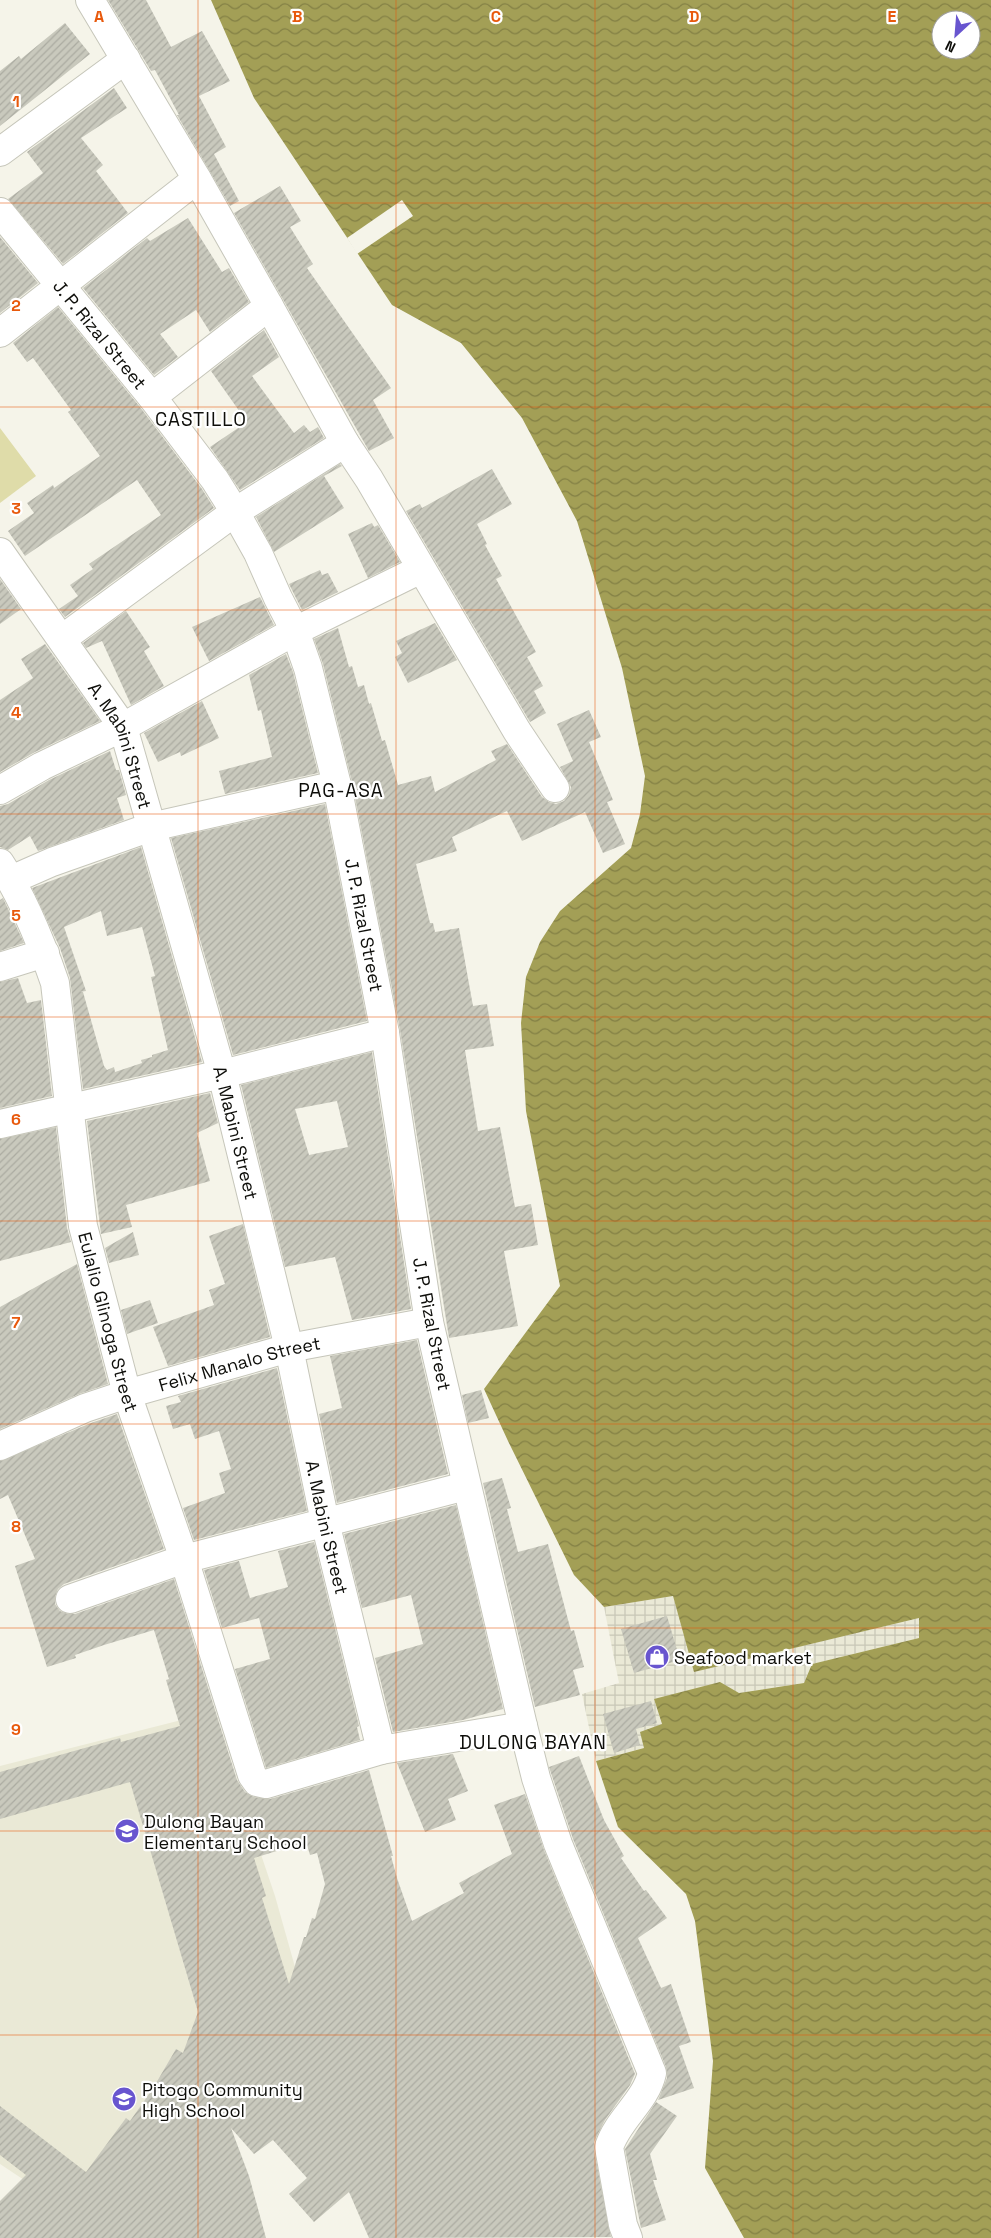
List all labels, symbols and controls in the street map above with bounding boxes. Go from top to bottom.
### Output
text: A [94,6,104,27]
text: B [292,6,302,27]
text: C [491,6,501,27]
text: D [689,6,699,27]
text: E [888,6,897,27]
north arrow [931,10,981,60]
text: N [942,37,958,57]
text: 1 [12,91,20,112]
street label: J. P. Rizal Street [48,274,152,394]
text: 2 [11,295,21,316]
district label: CASTILLO [155,407,247,432]
text: 3 [11,498,21,519]
street label: A. Mabini Street [83,677,157,812]
text: 4 [11,702,21,723]
district label: PAG-ASA [298,778,384,803]
street label: J. P. Rizal Street [340,856,388,994]
text: 5 [11,905,21,926]
street label: A. Mabini Street [209,1063,264,1202]
text: 6 [11,1109,21,1130]
street label: Eulalio Glinoga Street [74,1229,144,1415]
street label: J. P. Rizal Street [408,1255,456,1393]
text: 7 [12,1312,21,1333]
street label: Felix Manalo Street [156,1331,322,1396]
street label: A. Mabini Street [301,1458,354,1597]
text: 8 [11,1516,21,1537]
shop icon: Seafood market [644,1644,670,1670]
place label: Seafood market [674,1646,812,1669]
text: 9 [11,1719,21,1740]
district label: DULONG BAYAN [459,1730,607,1755]
place label: Dulong Bayan Elementary School [144,1810,307,1854]
school or university icon: Dulong Bayan Elementary School [114,1818,140,1844]
place label: Pitogo Community High School [142,2078,303,2122]
school or university icon: Pitogo Community High School [111,2086,137,2112]

